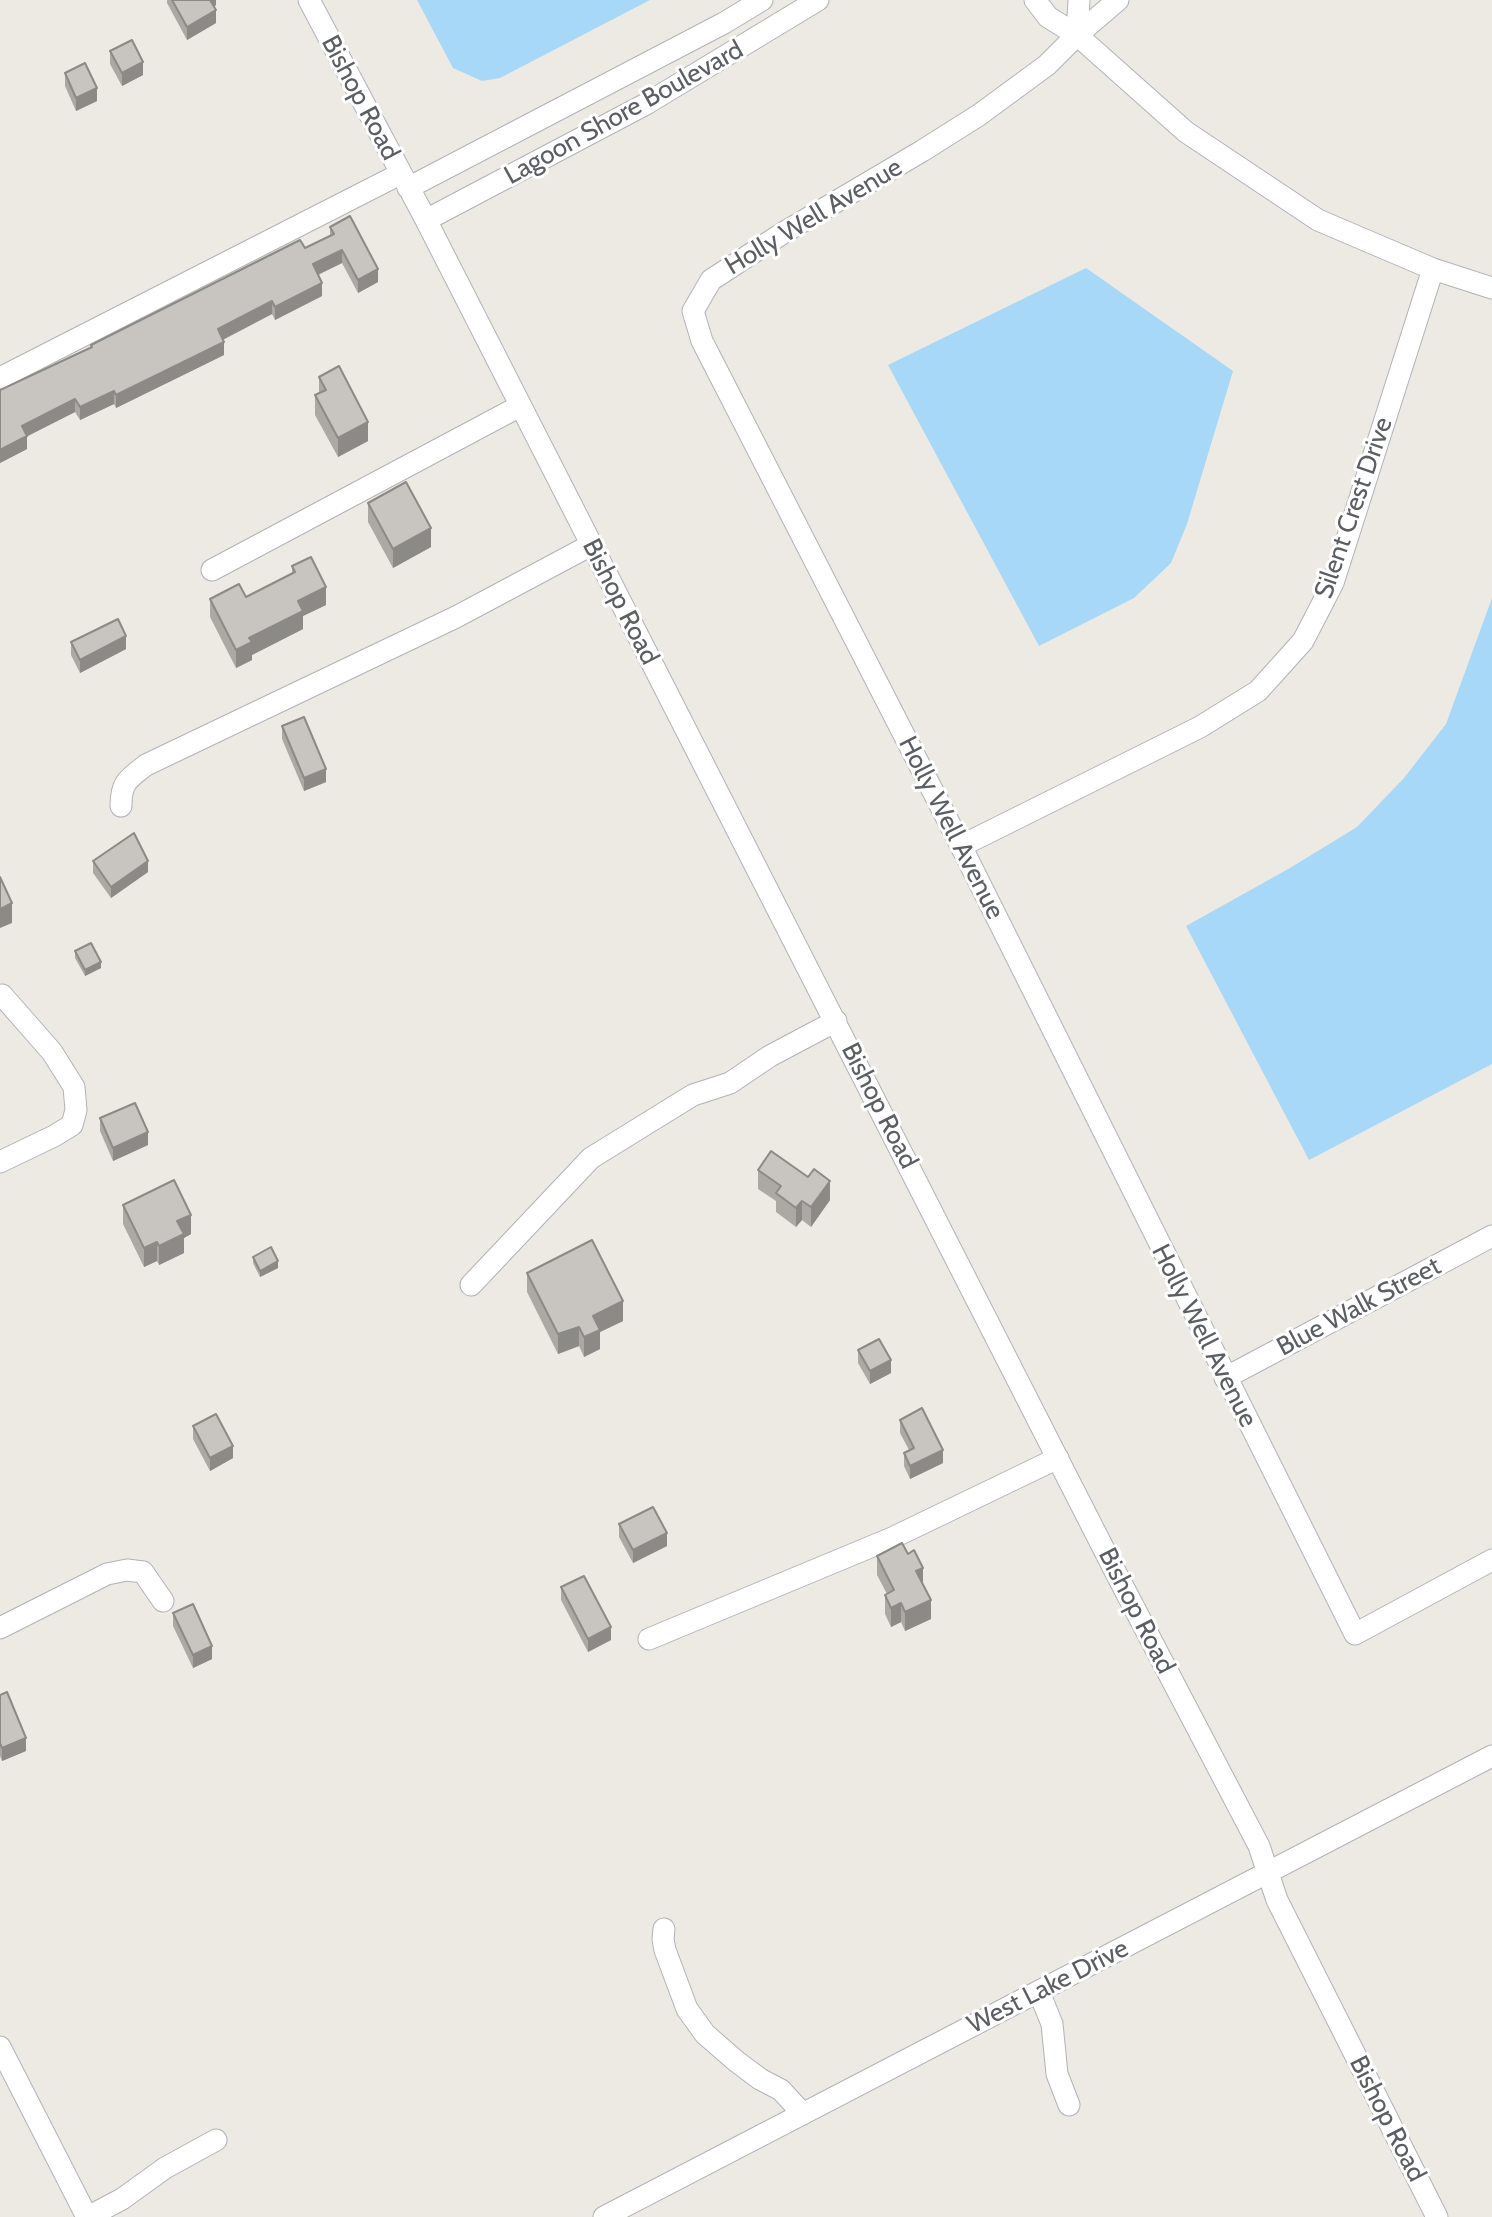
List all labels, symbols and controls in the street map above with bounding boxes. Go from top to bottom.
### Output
street label: Bishop Road [314,30,406,166]
street label: Lagoon Shore Boulevard [499,34,749,192]
street label: Holly Well Avenue [720,152,908,282]
street label: Silent Crest Drive [1308,413,1400,603]
street label: Bishop Road [575,534,665,670]
street label: Holly Well Avenue [892,731,1010,925]
street label: Bishop Road [834,1038,924,1174]
street label: Holly Well Avenue [1145,1239,1263,1433]
street label: Blue Walk Street [1272,1251,1446,1363]
street label: Bishop Road [1091,1543,1181,1679]
street label: West Lake Drive [962,1933,1134,2041]
street label: Bishop Road [1342,2051,1432,2187]

